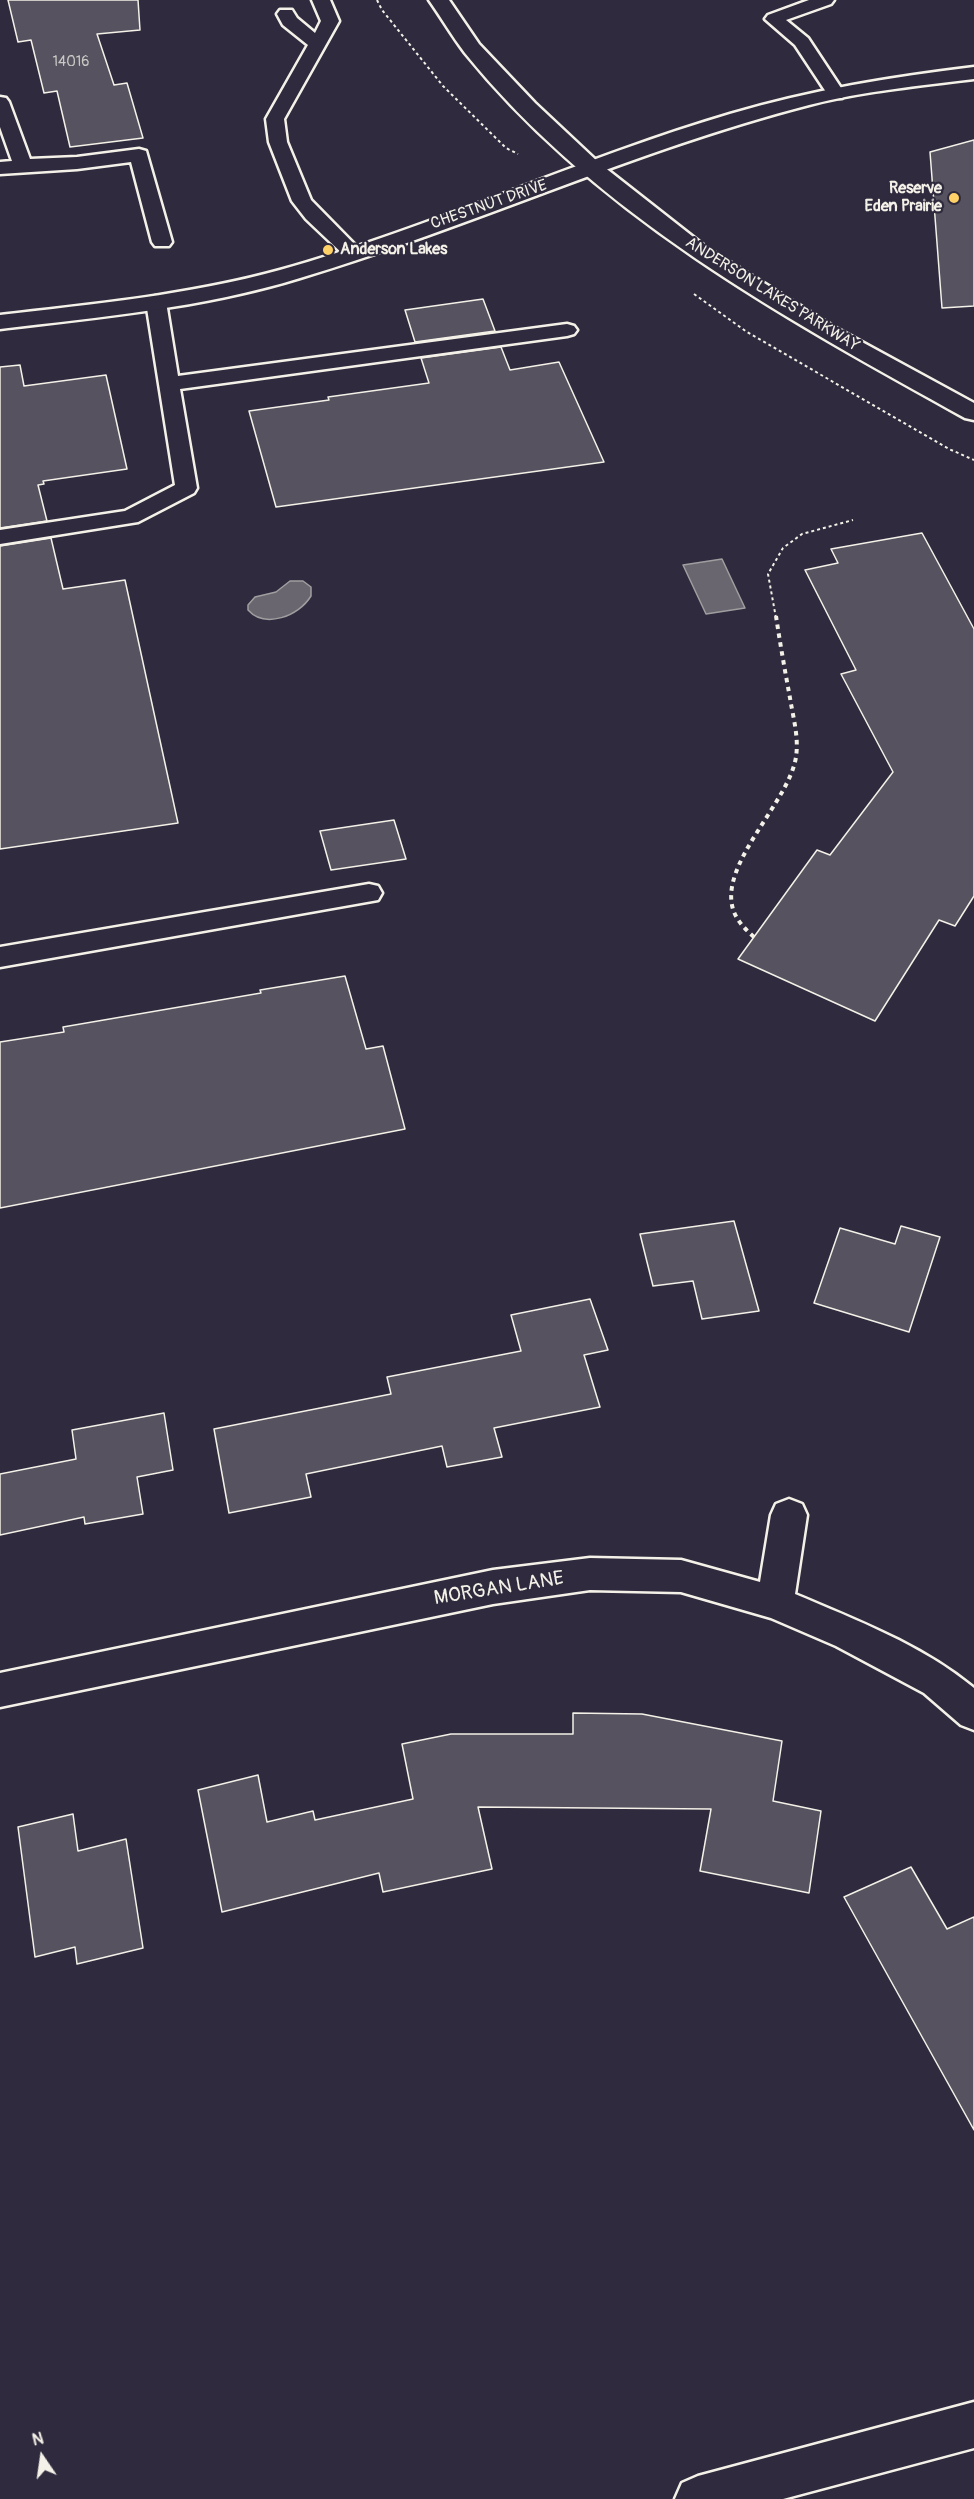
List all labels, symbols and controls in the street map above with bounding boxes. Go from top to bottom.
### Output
house number: 14016 [53,54,89,70]
street label: CHESTNUT DRIVE [428,176,550,234]
place label: Reserve Eden Prairie [865,179,942,217]
marker: Reserve Eden Prairie [947,191,961,205]
street label: ANDERSON LAKES PARKWAY [681,233,863,357]
place label: Anderson Lakes [340,240,447,260]
marker: Anderson Lakes [321,243,335,257]
street label: MORGAN LANE [432,1567,566,1611]
north arrow [12,2427,72,2487]
text: N [30,2429,45,2450]

